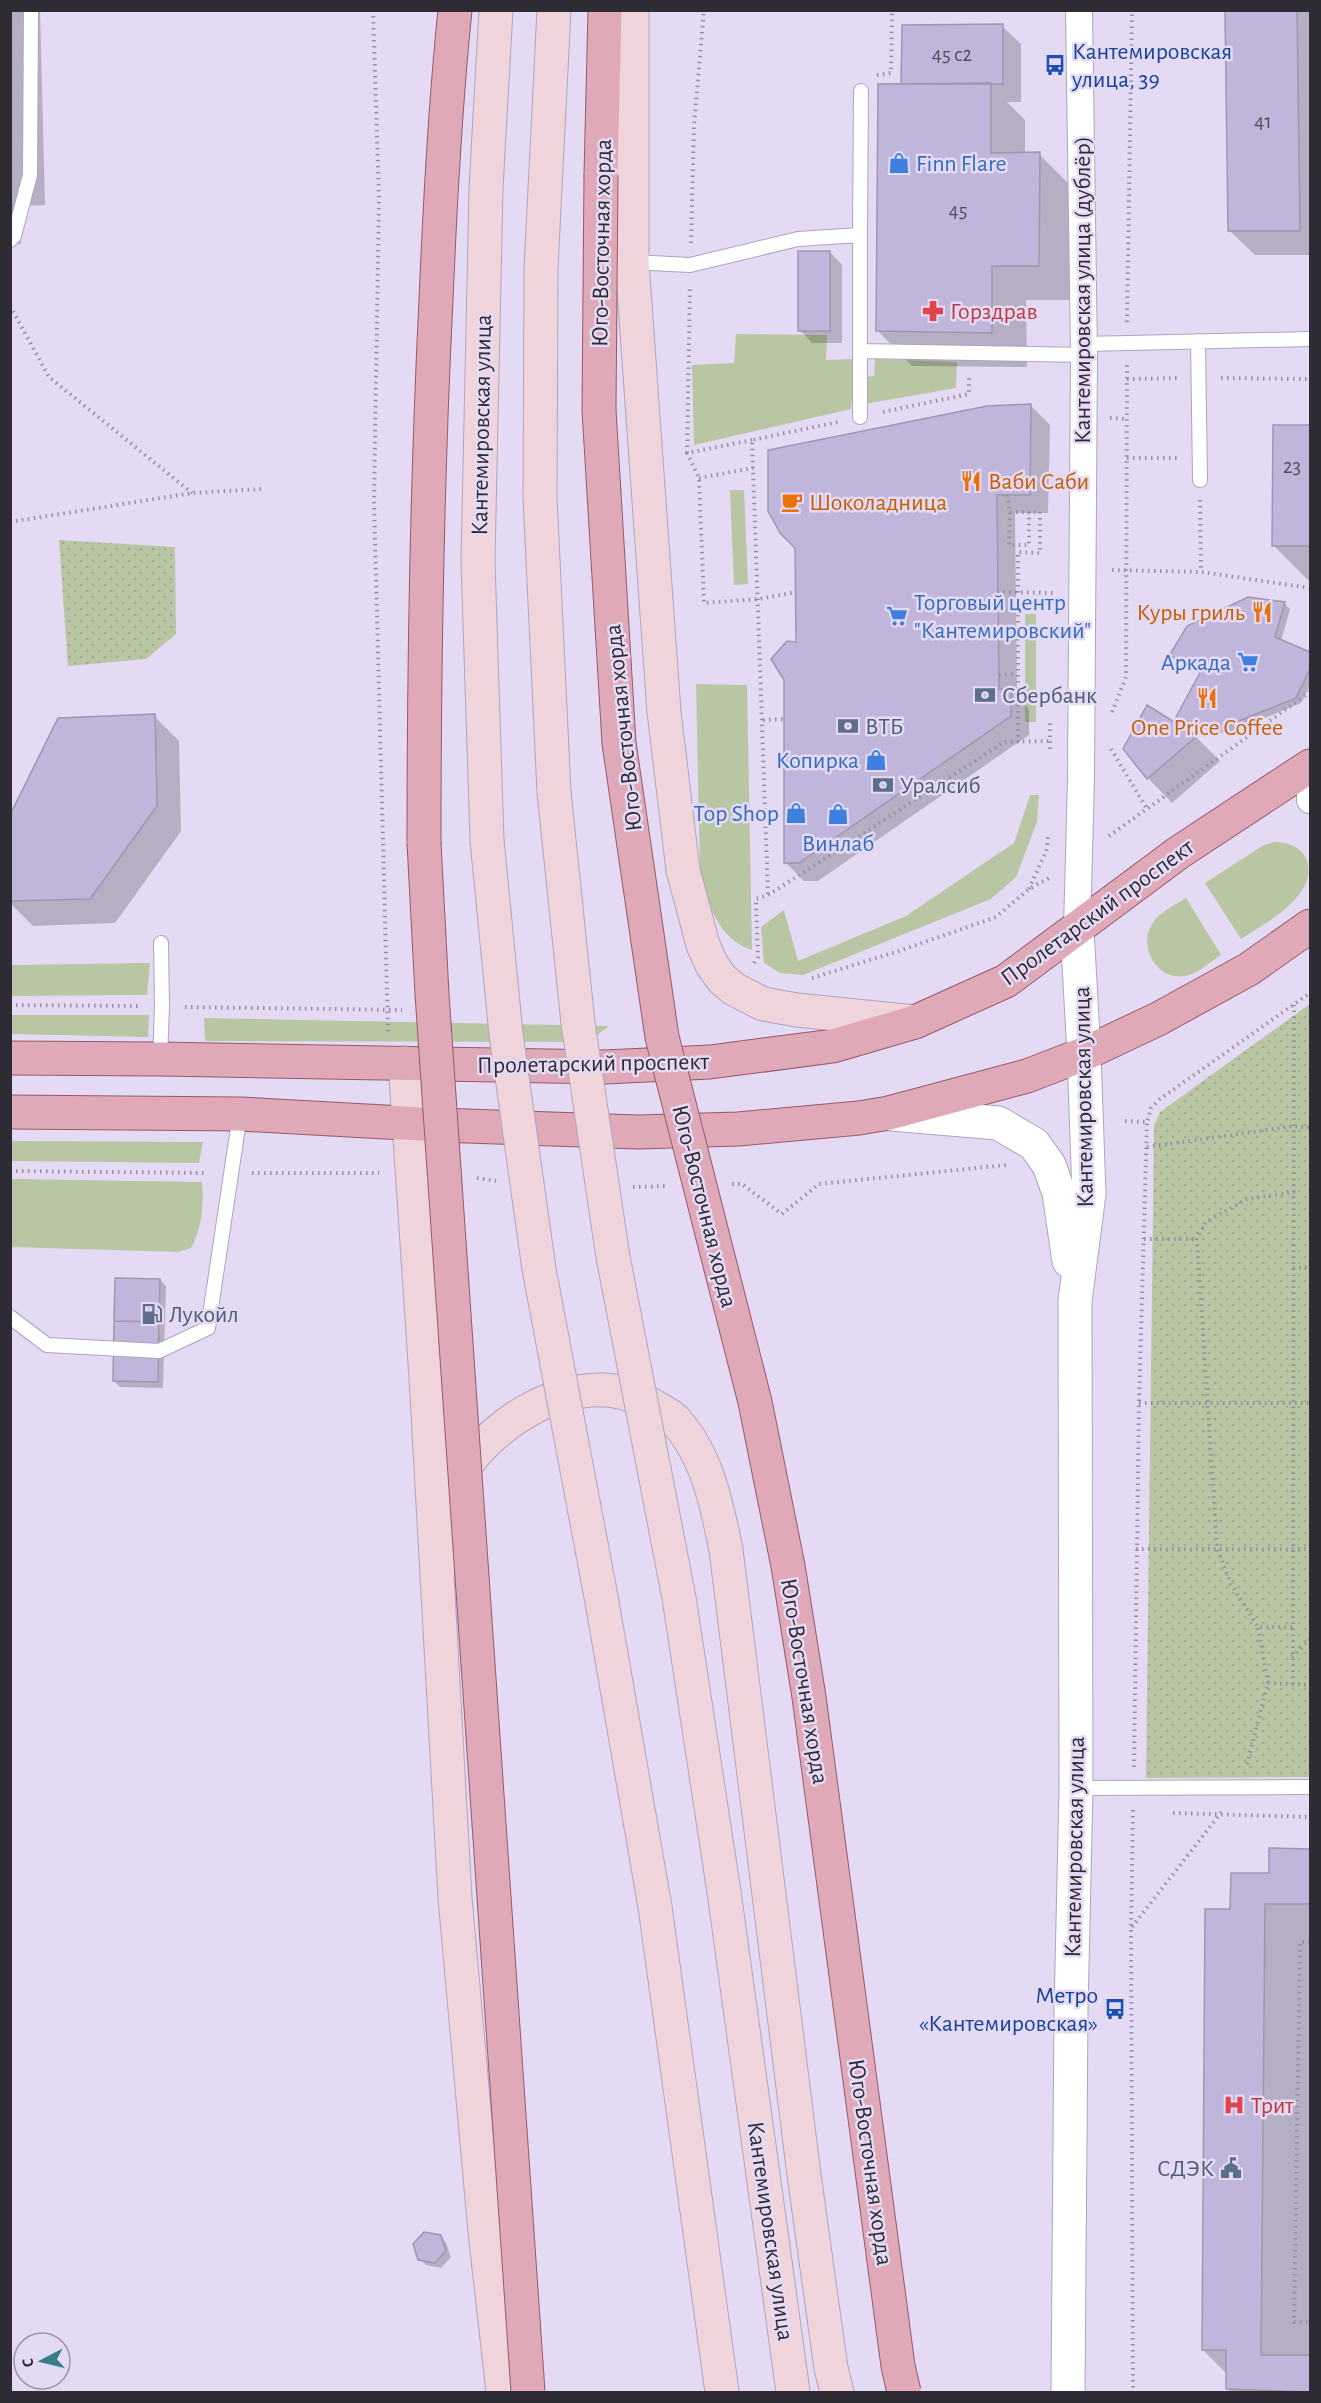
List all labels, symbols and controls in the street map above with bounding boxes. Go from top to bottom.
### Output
place label: Кантемировская улица, 39 [1071,40,1232,92]
house number: 45 с2 [932,44,972,65]
bus stop icon: Кантемировская улица, 39 [1043,53,1067,77]
house number: 41 [1254,111,1272,132]
street label: Кантемировская улица (дублёр) [1071,136,1095,444]
street label: Юго-Восточная хорда [588,139,616,347]
shop icon: Finn Flare [887,151,911,175]
place label: Finn Flare [916,152,1007,176]
house number: 45 [949,200,967,221]
pharmacy icon: Горздрав [921,299,945,323]
place label: Горздрав [950,300,1038,324]
street label: Кантемировская улица [468,314,496,536]
house number: 23 [1283,456,1301,477]
restaurant icon: Ваби Саби [959,469,983,493]
place label: Ваби Саби [988,470,1089,494]
cafe icon: Шоколадница [780,490,804,514]
place label: Шоколадница [809,491,947,515]
place label: Торговый центр "Кантемировский" [914,591,1091,643]
restaurant icon: Куры гриль [1250,600,1274,624]
place label: Куры гриль [1137,601,1245,625]
supermarket icon: Торговый центр "Кантемировский" [885,604,909,628]
street label: Юго-Восточная хорда [601,623,647,833]
supermarket icon: Аркада [1236,650,1260,674]
place label: Аркада [1161,651,1231,675]
bank icon: Сбербанк [973,683,997,707]
place label: Сбербанк [1002,684,1097,708]
restaurant icon: One Price Coffee [1195,686,1219,710]
bank icon: ВТБ [836,714,860,738]
place label: ВТБ [865,715,904,739]
place label: One Price Coffee [1131,716,1283,740]
shop icon: Копирка [864,748,888,772]
place label: Копирка [776,749,859,773]
bank icon: Уралсиб [871,773,895,797]
place label: Уралсиб [900,774,980,798]
shop icon: Top Shop [784,801,808,825]
place label: Top Shop [693,802,779,826]
shop icon: Винлаб [826,802,850,826]
place label: Винлаб [802,832,874,856]
street label: Пролетарский проспект [997,835,1199,991]
street label: Кантемировская улица [1070,986,1098,1208]
street label: Пролетарский проспект [477,1050,710,1078]
street label: Юго-Восточная хорда [667,1102,741,1310]
fuel station icon: Лукойл [140,1302,164,1326]
place label: Лукойл [169,1303,239,1327]
street label: Юго-Восточная хорда [776,1576,832,1786]
street label: Кантемировская улица [1061,1736,1089,1958]
place label: Метро «Кантемировская» [919,1984,1098,2036]
bus stop icon: Метро «Кантемировская» [1103,1997,1127,2021]
street label: Юго-Восточная хорда [844,2057,896,2267]
hospital icon: Трит [1222,2093,1246,2117]
place label: Трит [1251,2094,1294,2118]
street label: Кантемировская улица [743,2120,797,2342]
public building icon: СДЭК [1219,2156,1243,2180]
place label: СДЭК [1157,2157,1214,2181]
north arrow [12,2331,72,2391]
text: С [20,2357,37,2368]

